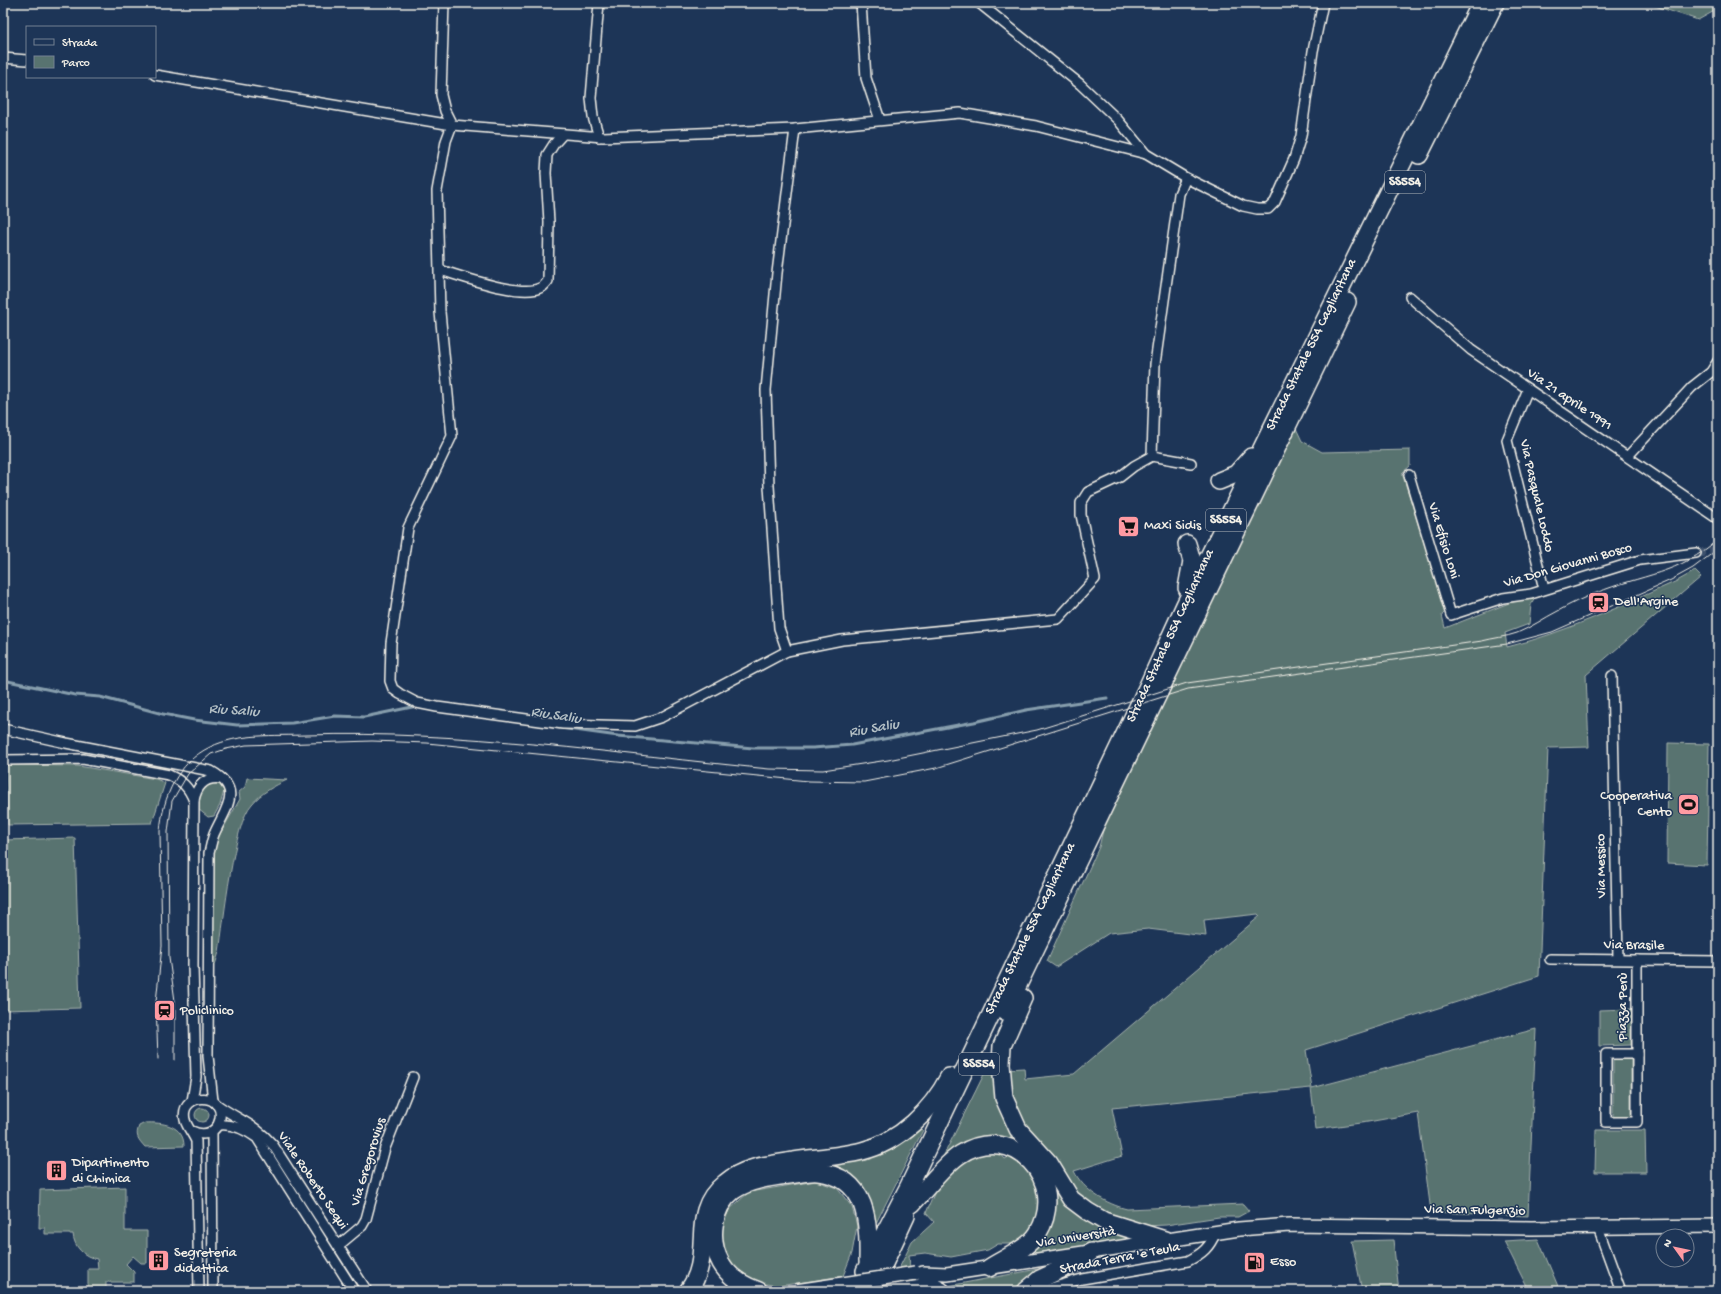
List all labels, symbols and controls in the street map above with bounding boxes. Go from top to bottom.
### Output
legend [26,26,156,78]
text: Strada [62,37,97,51]
text: Parco [61,57,90,71]
road number: SS554 [1385,171,1425,193]
street label: Strada Statale 554 Cagliaritana [1263,255,1362,434]
street label: Via 21 aprile 1991 [1522,365,1615,435]
street label: Via Pasquale Loddo [1515,437,1557,554]
street label: Via Efisio Loni [1423,500,1463,581]
road number: SS554 [1206,509,1246,531]
supermarket icon: Maxi Sidis [1115,513,1141,539]
place label: Maxi Sidis [1144,518,1202,535]
street label: Via Don Giovanni Bosco [1501,540,1634,593]
street label: Strada Statale 554 Cagliaritana [1123,546,1219,725]
station icon: Dell'Argine [1585,589,1611,615]
place label: Dell'Argine [1613,594,1679,611]
water label: Riu Saliu [208,700,262,722]
water label: Riu Saliu [530,703,584,729]
water label: Riu Saliu [848,715,902,742]
place label: Cooperativa Cento [1600,788,1673,821]
sports icon: Cooperativa Cento [1675,791,1701,817]
street label: Via Messico [1593,834,1611,899]
street label: Strada Statale 554 Cagliaritana [982,839,1081,1018]
street label: Via Brasile [1603,937,1665,955]
street label: Piazza Perù [1615,972,1632,1042]
station icon: Policlinico [152,998,178,1024]
place label: Policlinico [179,1003,234,1020]
road number: SS554 [959,1053,999,1075]
street label: Via Gregorovius [347,1115,391,1209]
street label: Viale Roberto Sequi [272,1128,351,1233]
place label: Dipartimento di Chimica [71,1155,149,1188]
building icon: Dipartimento di Chimica [44,1158,70,1184]
street label: Via San Fulgenzio [1423,1202,1526,1220]
street label: Via Università [1034,1223,1118,1253]
north arrow [1655,1228,1695,1268]
text: N [1661,1237,1675,1250]
street label: Strada Terra 'e Teula [1059,1239,1183,1279]
place label: Segreteria didattica [174,1245,238,1278]
building icon: Segreteria didattica [146,1248,172,1274]
fuel station icon: Esso [1242,1249,1268,1275]
place label: Esso [1270,1254,1296,1271]

